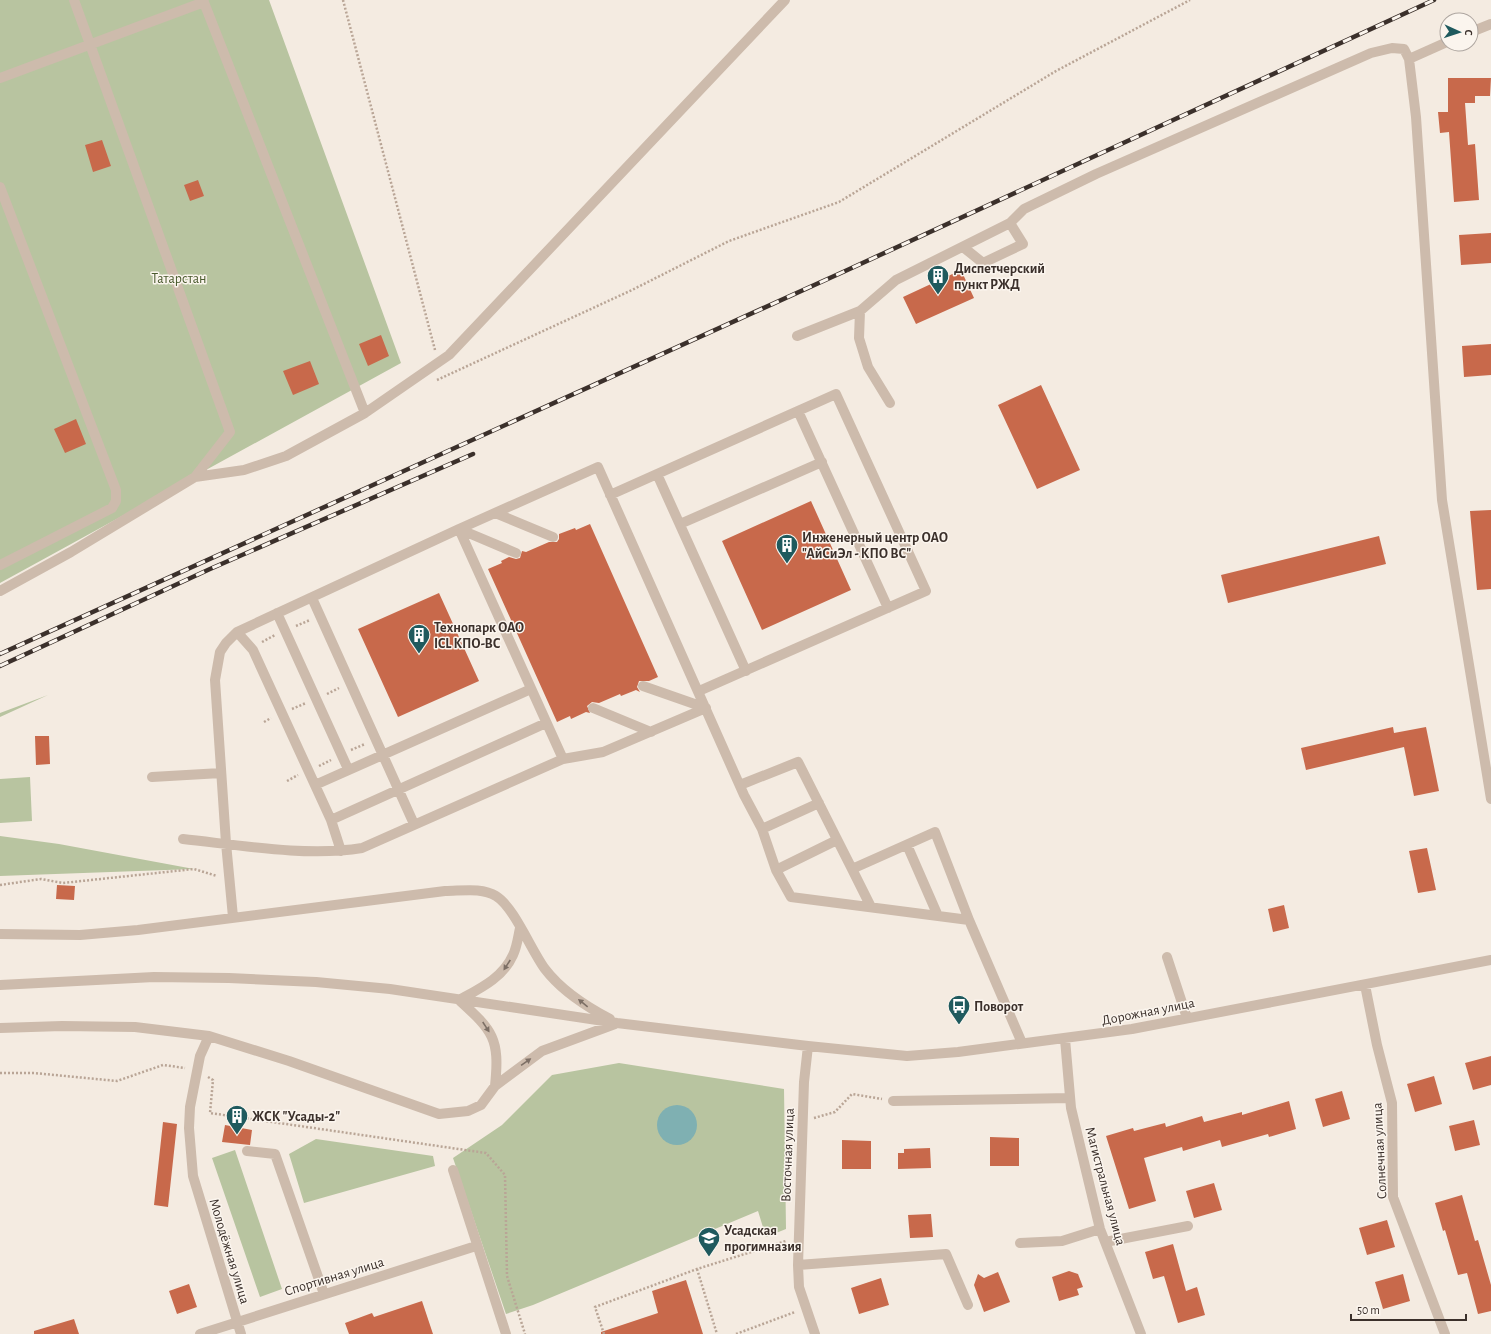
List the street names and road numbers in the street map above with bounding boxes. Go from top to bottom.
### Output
street label: Дорожная улица [1100,996,1196,1028]
street label: Солнечная улица [1370,1102,1390,1200]
street label: Восточная улица [779,1107,797,1202]
street label: Магистральная улица [1082,1125,1128,1248]
street label: Молодёжная улица [206,1197,252,1306]
street label: Спортивная улица [283,1255,386,1299]

